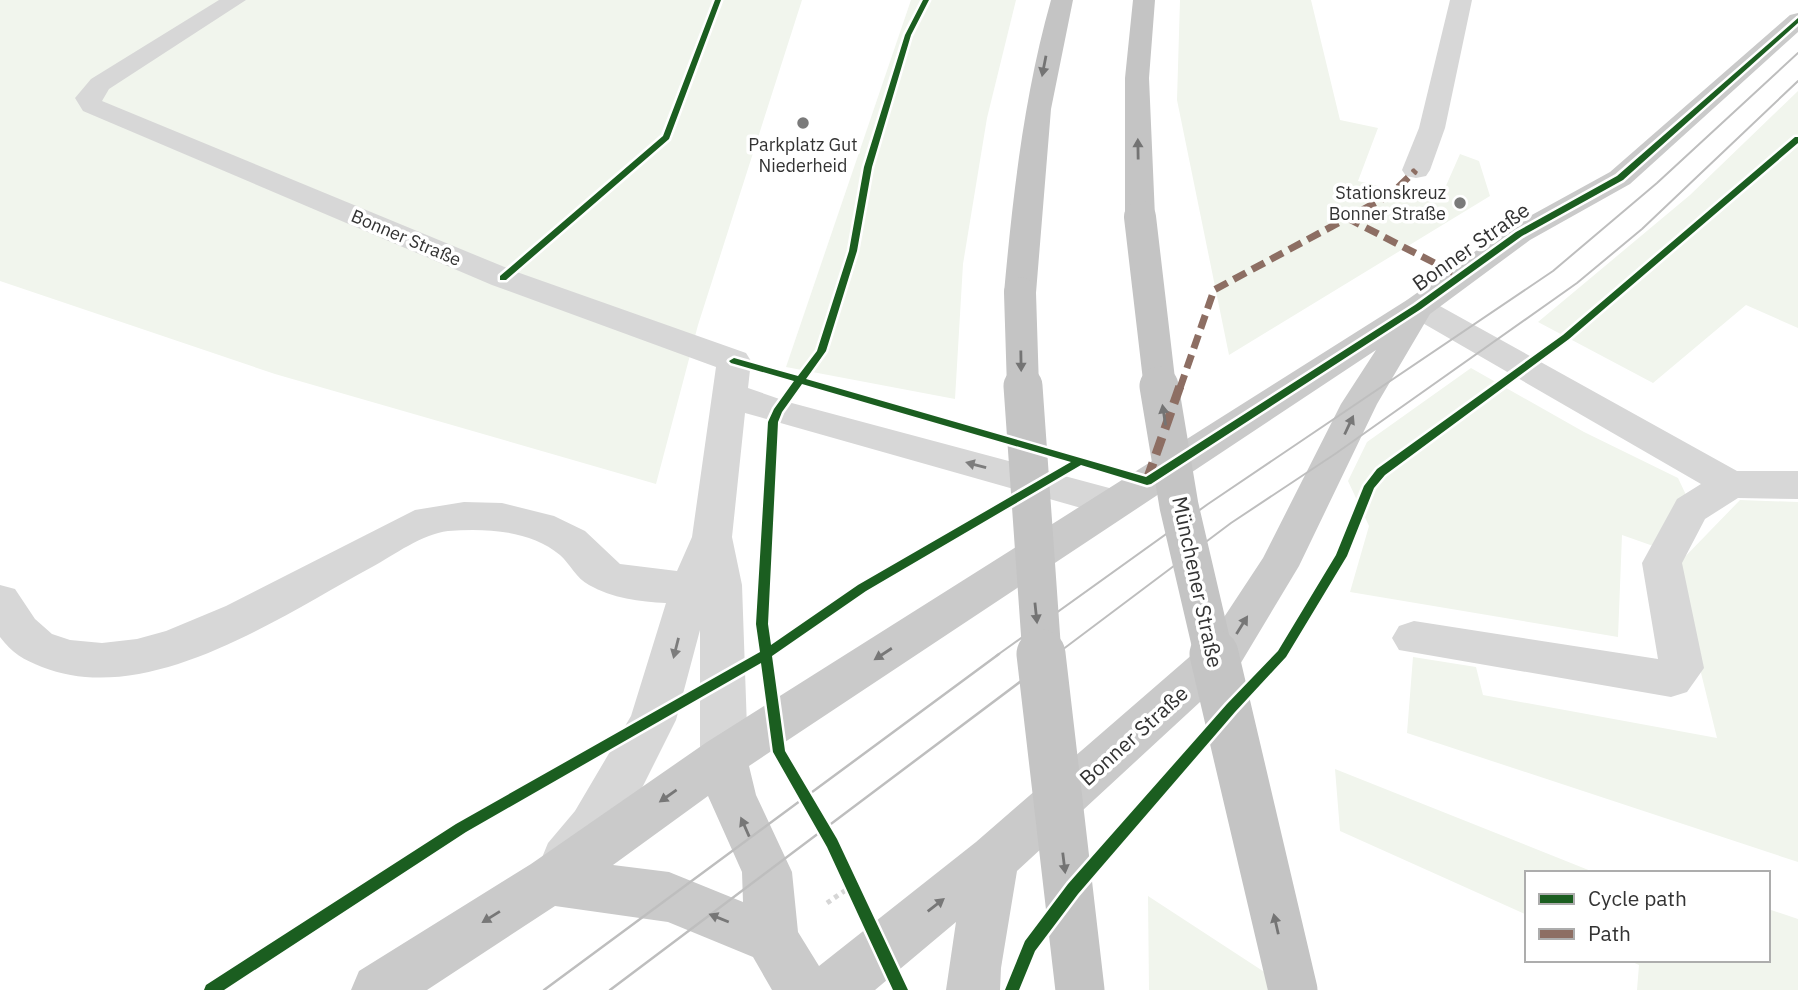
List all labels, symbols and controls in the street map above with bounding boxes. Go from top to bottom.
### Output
one-way arrow [1038,55,1049,77]
marker: Parkplatz Gut Niederheid [795,115,811,131]
place label: Parkplatz Gut Niederheid [748,133,858,177]
one-way arrow [1133,138,1144,160]
place label: Stationskreuz Bonner Straße [1329,181,1446,225]
street label: Bonner Straße [1406,195,1535,297]
marker: Stationskreuz Bonner Straße [1452,195,1468,211]
street label: Bonner Straße [348,204,465,271]
one-way arrow [1016,350,1027,372]
one-way arrow [1158,404,1169,426]
one-way arrow [1344,414,1355,435]
one-way arrow [965,460,986,470]
street label: Münchener Straße [1166,494,1230,670]
one-way arrow [1031,602,1042,624]
one-way arrow [1235,615,1248,634]
one-way arrow [670,637,681,659]
one-way arrow [874,647,892,661]
street label: Bonner Straße [1073,679,1194,791]
one-way arrow [659,789,677,803]
one-way arrow [739,817,751,837]
one-way arrow [1058,852,1069,874]
legend [1525,871,1770,962]
text: Cycle path [1588,884,1687,912]
one-way arrow [926,897,944,912]
one-way arrow [482,911,501,924]
one-way arrow [708,912,729,923]
one-way arrow [1270,913,1281,935]
text: Path [1588,919,1631,947]

